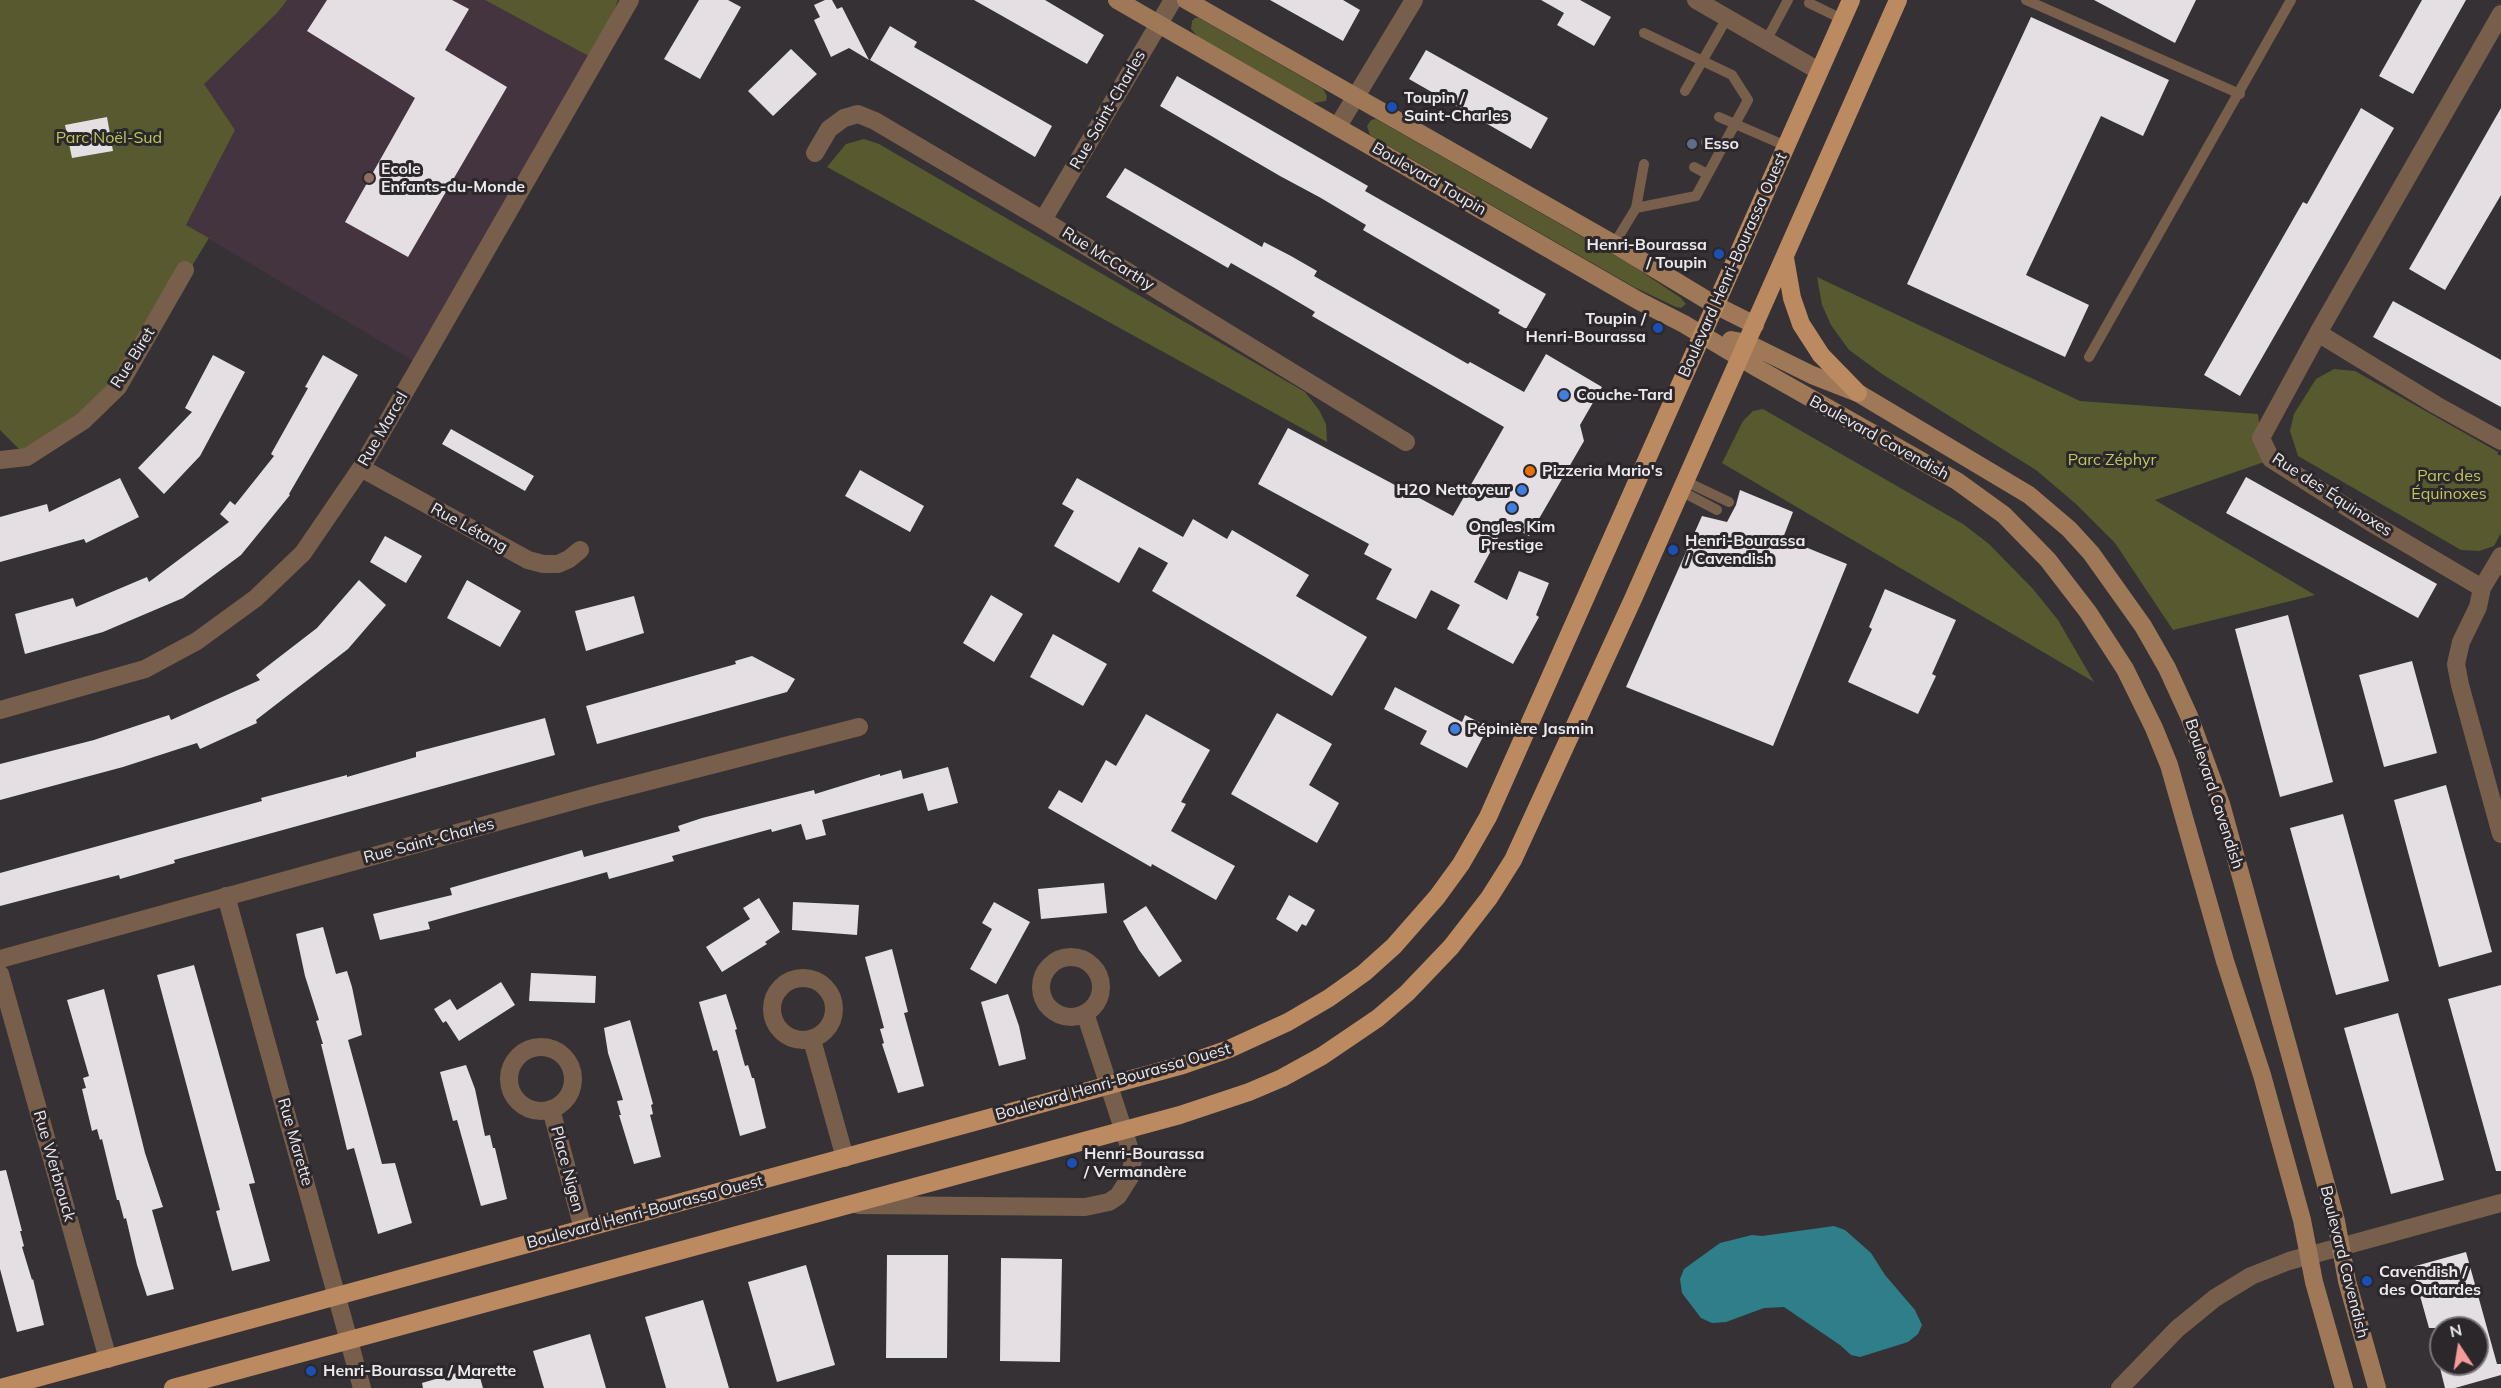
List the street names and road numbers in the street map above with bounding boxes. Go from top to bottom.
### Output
street label: Rue Saint-Charles [1066,47,1150,173]
street label: Boulevard Toupin [1368,139,1490,219]
street label: Boulevard Henri-Bourassa Ouest [1675,150,1791,380]
street label: Rue McCarthy [1059,223,1157,295]
street label: Rue Biret [107,324,159,392]
street label: Rue Marcel [354,388,412,470]
street label: Boulevard Cavendish [1806,392,1952,484]
street label: Rue des Équinoxes [2269,449,2395,541]
street label: Rue Létang [427,499,511,557]
street label: Boulevard Cavendish [2181,717,2247,871]
street label: Rue Saint-Charles [362,814,496,868]
street label: Boulevard Henri-Bourassa Ouest [993,1039,1233,1125]
street label: Rue Marette [273,1096,317,1188]
street label: Rue Werbrouck [29,1108,79,1224]
street label: Place Nigen [546,1124,588,1214]
street label: Boulevard Henri-Bourassa Ouest [525,1171,765,1253]
street label: Boulevard Cavendish [2316,1184,2372,1340]

